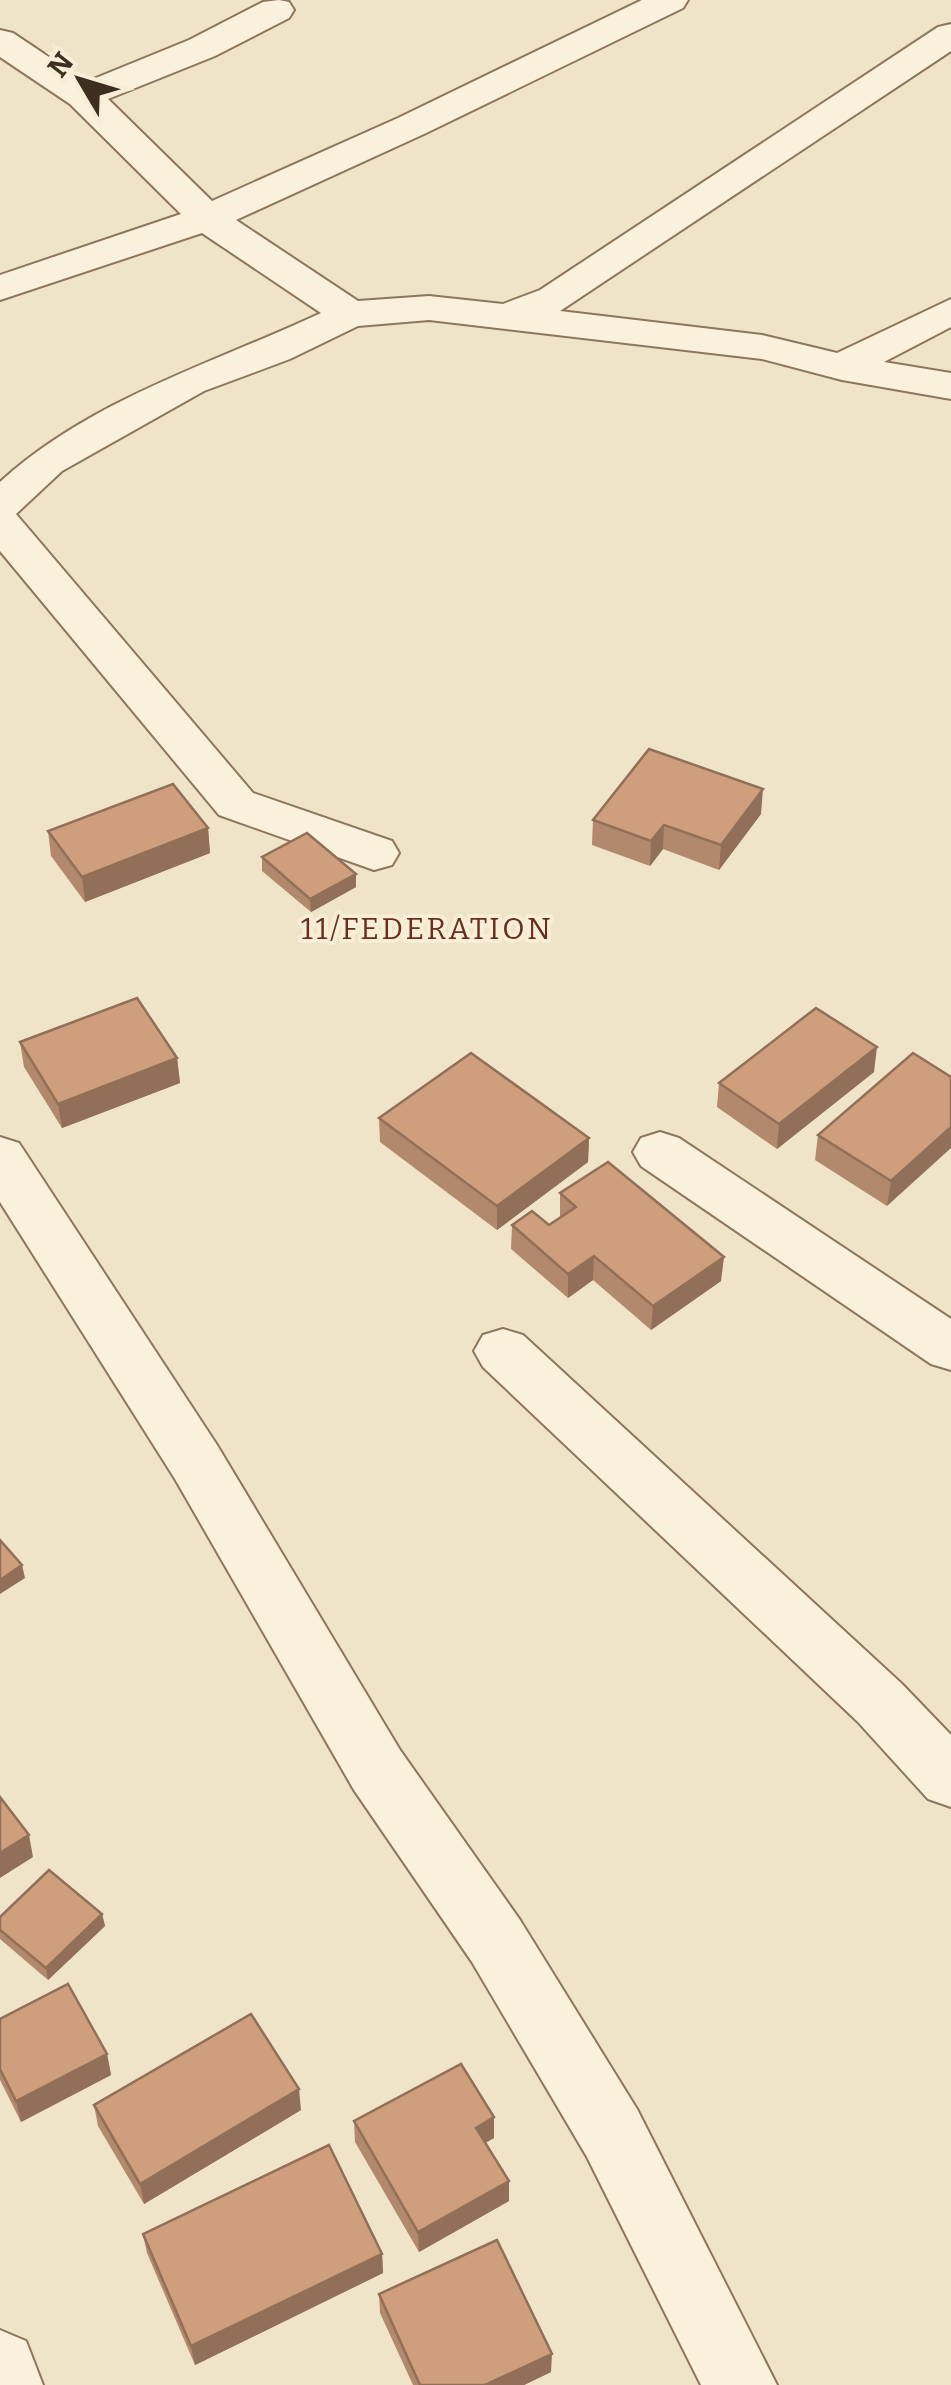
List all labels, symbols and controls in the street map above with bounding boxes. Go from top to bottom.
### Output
north arrow [30,30,130,130]
text: N [41,46,80,84]
district label: 11/FEDERATION [301,911,553,947]

